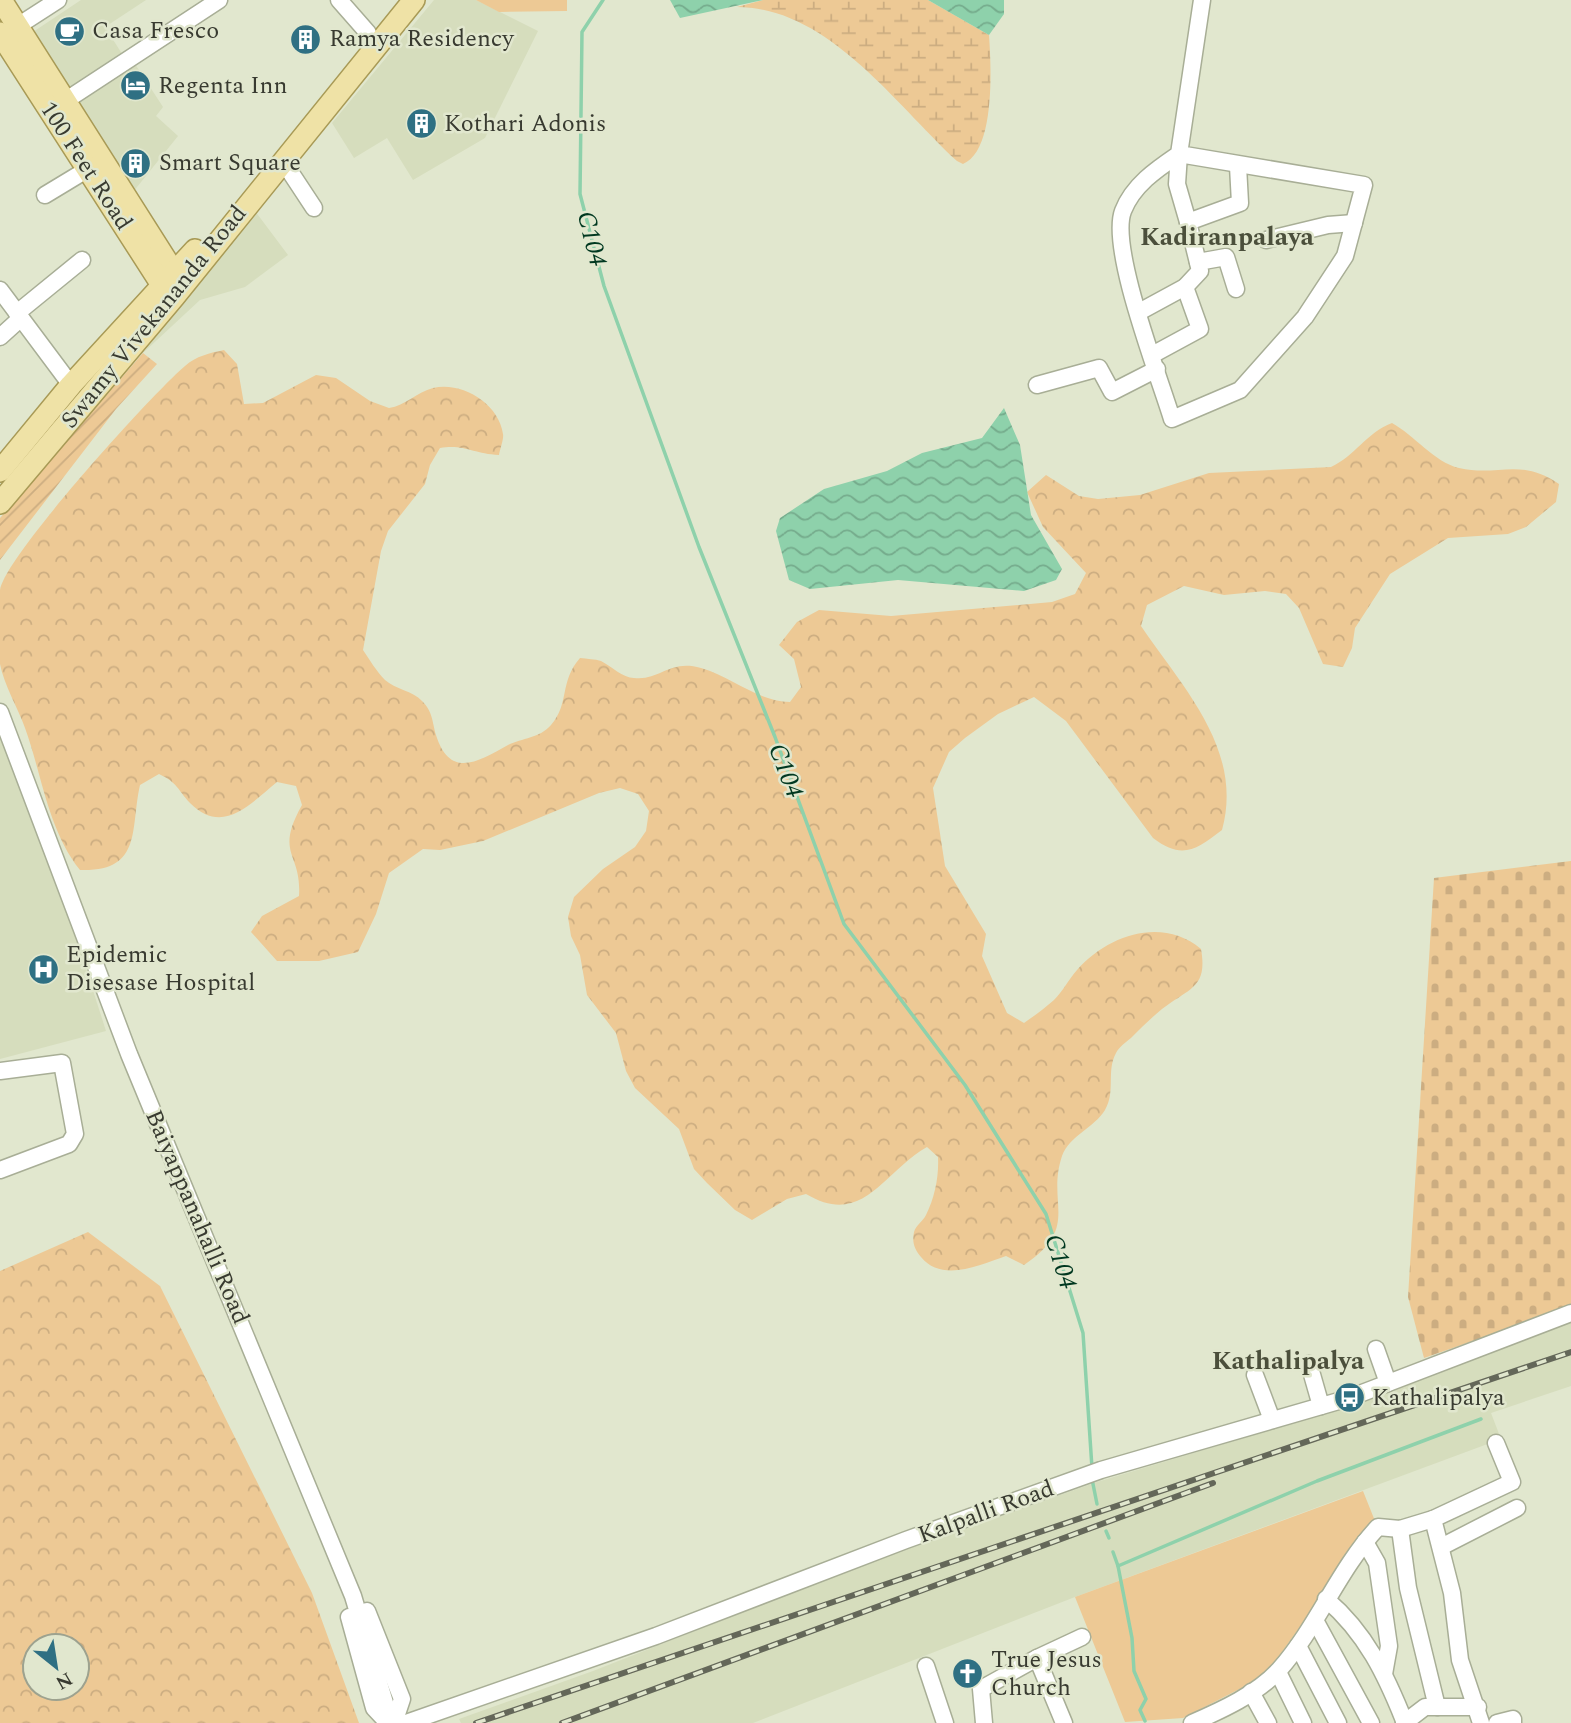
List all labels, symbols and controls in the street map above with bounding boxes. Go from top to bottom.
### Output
place label: Casa Fresco [92,13,219,49]
cafe icon: Casa Fresco [52,14,86,48]
place label: Ramya Residency [329,21,515,57]
building icon: Ramya Residency [289,22,323,56]
place label: Regenta Inn [158,68,287,104]
hotel icon: Regenta Inn [118,69,152,103]
street label: 100 Feet Road [31,94,141,238]
place label: Kothari Adonis [444,106,606,142]
building icon: Kothari Adonis [404,107,438,141]
place label: Smart Square [159,145,301,181]
building icon: Smart Square [119,146,153,180]
street label: Swamy Vivekananda Road [52,197,256,437]
water label: C104 [566,207,618,271]
district label: Kadiranpalaya [1140,217,1315,257]
water label: C104 [757,738,815,804]
place label: Epidemic Disesase Hospital [66,937,255,1001]
hospital icon: Epidemic Disesase Hospital [26,952,60,986]
street label: Baiyappanahalli Road [135,1104,259,1330]
water label: C104 [1034,1229,1088,1295]
district label: Kathalipalya [1212,1341,1365,1381]
place label: Kathalipalya [1372,1380,1505,1416]
bus stop icon: Kathalipalya [1332,1381,1366,1415]
street label: Kalpalli Road [913,1471,1059,1553]
north arrow [21,1632,91,1702]
place label: True Jesus Church [991,1642,1102,1706]
church icon: True Jesus Church [951,1657,985,1691]
text: N [50,1664,78,1697]

